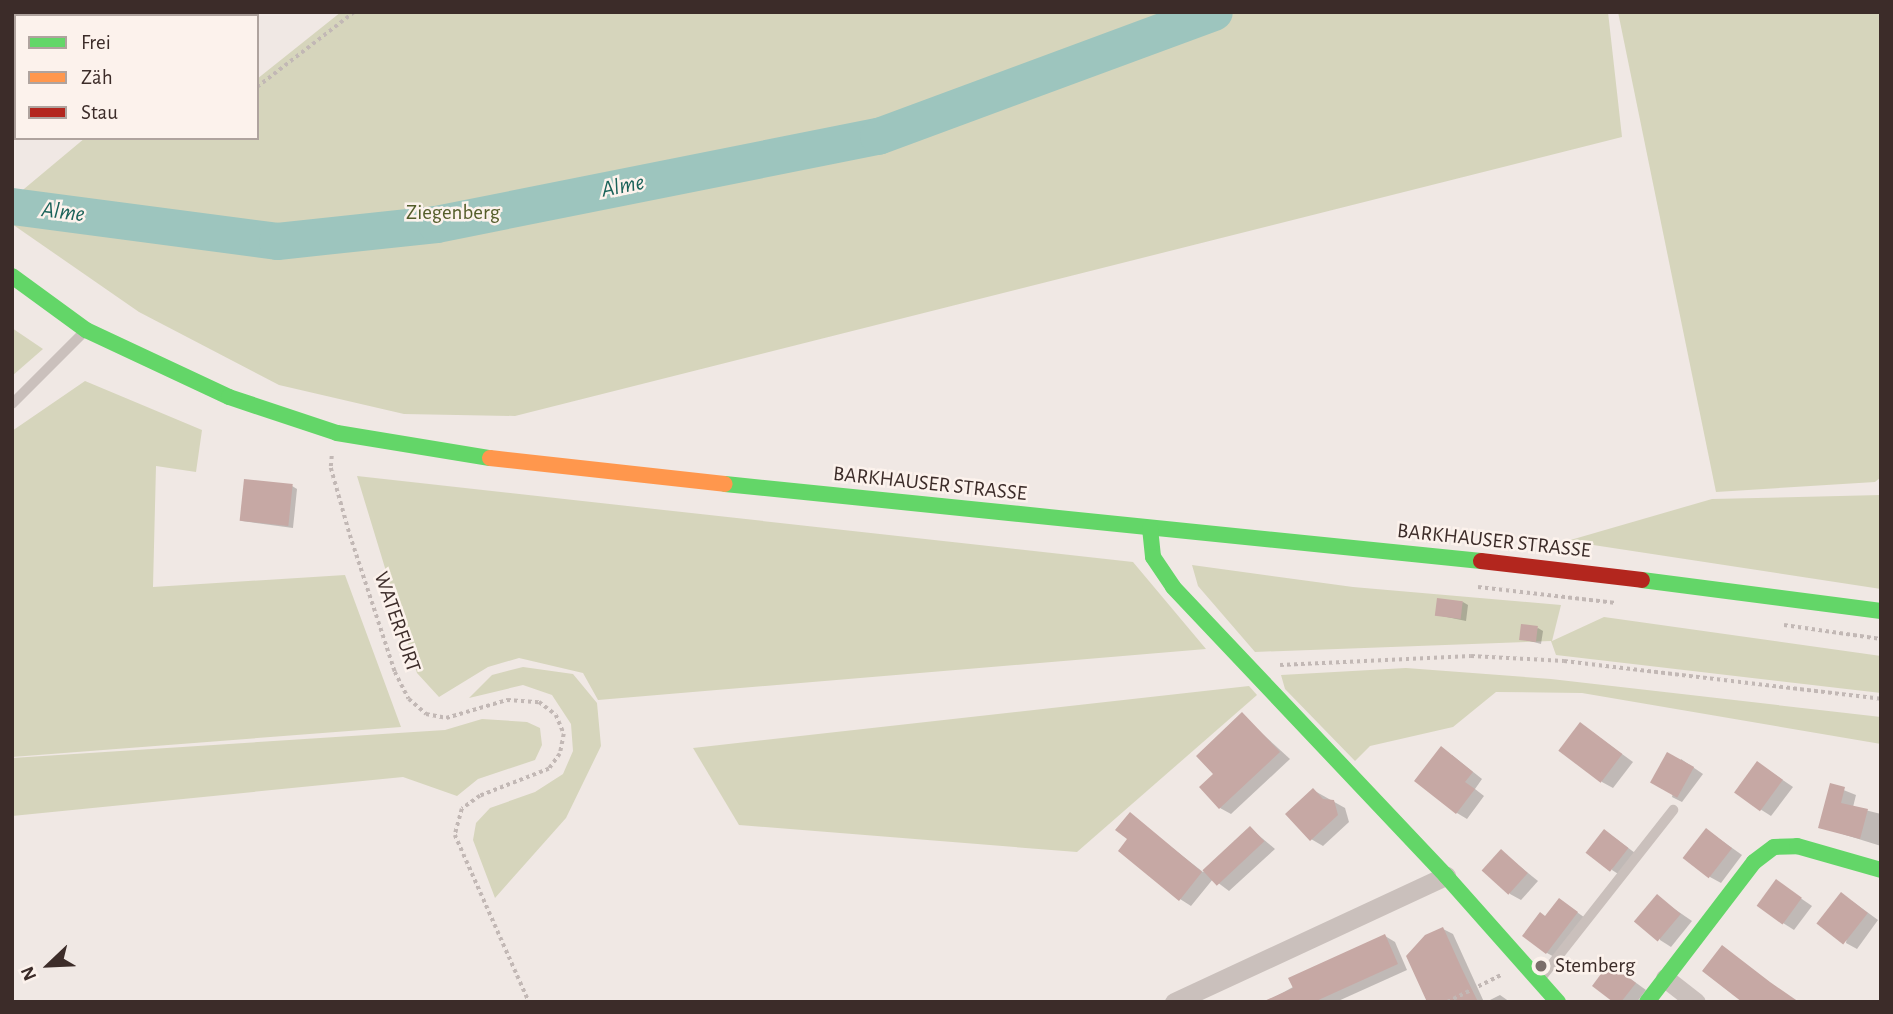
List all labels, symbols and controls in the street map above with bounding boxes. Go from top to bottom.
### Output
legend [14,14,259,140]
text: Frei [81,32,111,53]
text: Zäh [81,67,113,88]
text: Stau [81,102,118,123]
water label: Alme [599,169,647,205]
water label: Alme [40,197,86,229]
park label: Ziegenberg [406,200,500,226]
street label: BARKHAUSER STRASSE [832,461,1028,507]
street label: BARKHAUSER STRASSE [1396,518,1592,564]
street label: WATERFURT [368,568,426,676]
north arrow [14,930,84,1000]
place label: Stemberg [1555,953,1635,979]
marker: Stemberg [1533,958,1549,974]
text: N [18,964,41,983]

